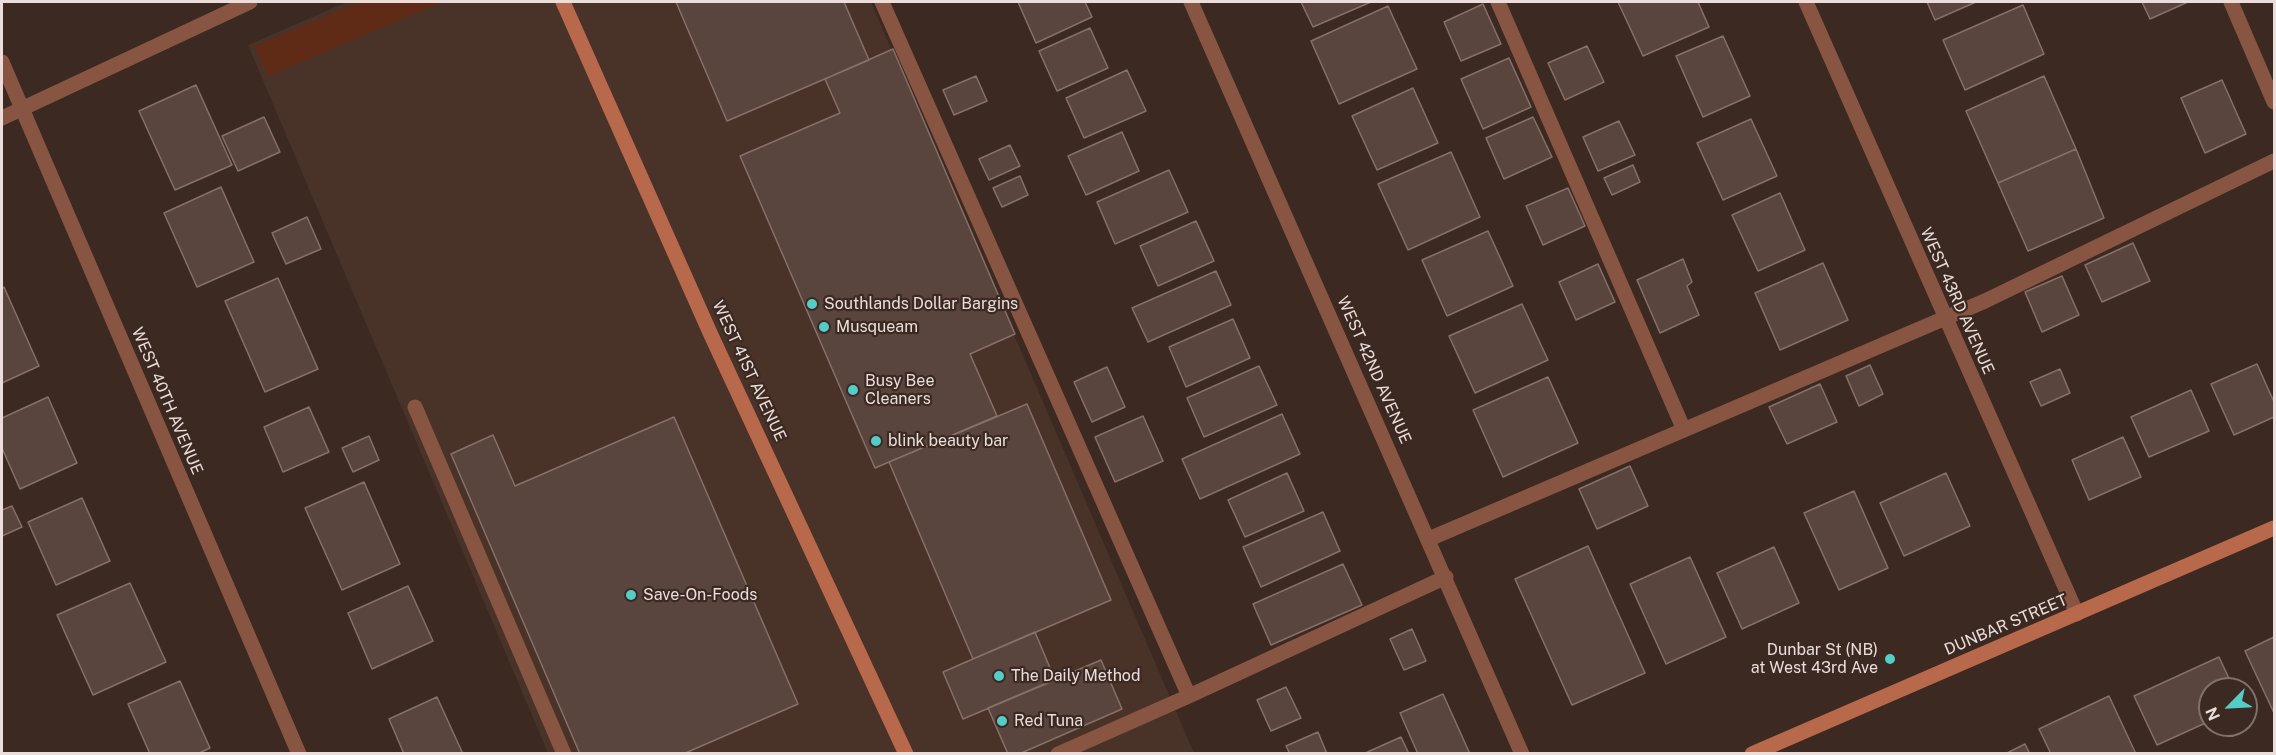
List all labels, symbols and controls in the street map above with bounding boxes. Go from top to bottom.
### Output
street label: WEST 43RD AVENUE [1916,225,1998,377]
street label: WEST 42ND AVENUE [1333,293,1415,447]
place label: Southlands Dollar Bargins [824,294,1018,314]
marker: Southlands Dollar Bargins [805,297,819,311]
street label: WEST 41ST AVENUE [708,298,790,444]
place label: Musqueam [836,317,918,337]
marker: Musqueam [817,320,831,334]
street label: WEST 40TH AVENUE [127,325,207,477]
place label: Busy Bee Cleaners [865,371,934,409]
marker: Busy Bee Cleaners [846,383,860,397]
place label: blink beauty bar [888,431,1008,451]
marker: blink beauty bar [869,434,883,448]
place label: Save-On-Foods [643,585,757,605]
marker: Save-On-Foods [624,588,638,602]
street label: DUNBAR STREET [1942,590,2070,660]
place label: Dunbar St (NB) at West 43rd Ave [1751,640,1878,678]
marker: Dunbar St (NB) at West 43rd Ave [1883,652,1897,666]
place label: The Daily Method [1011,666,1140,686]
marker: The Daily Method [992,669,1006,683]
north arrow [2198,677,2258,737]
text: N [2202,704,2224,723]
place label: Red Tuna [1014,711,1083,731]
marker: Red Tuna [995,714,1009,728]

